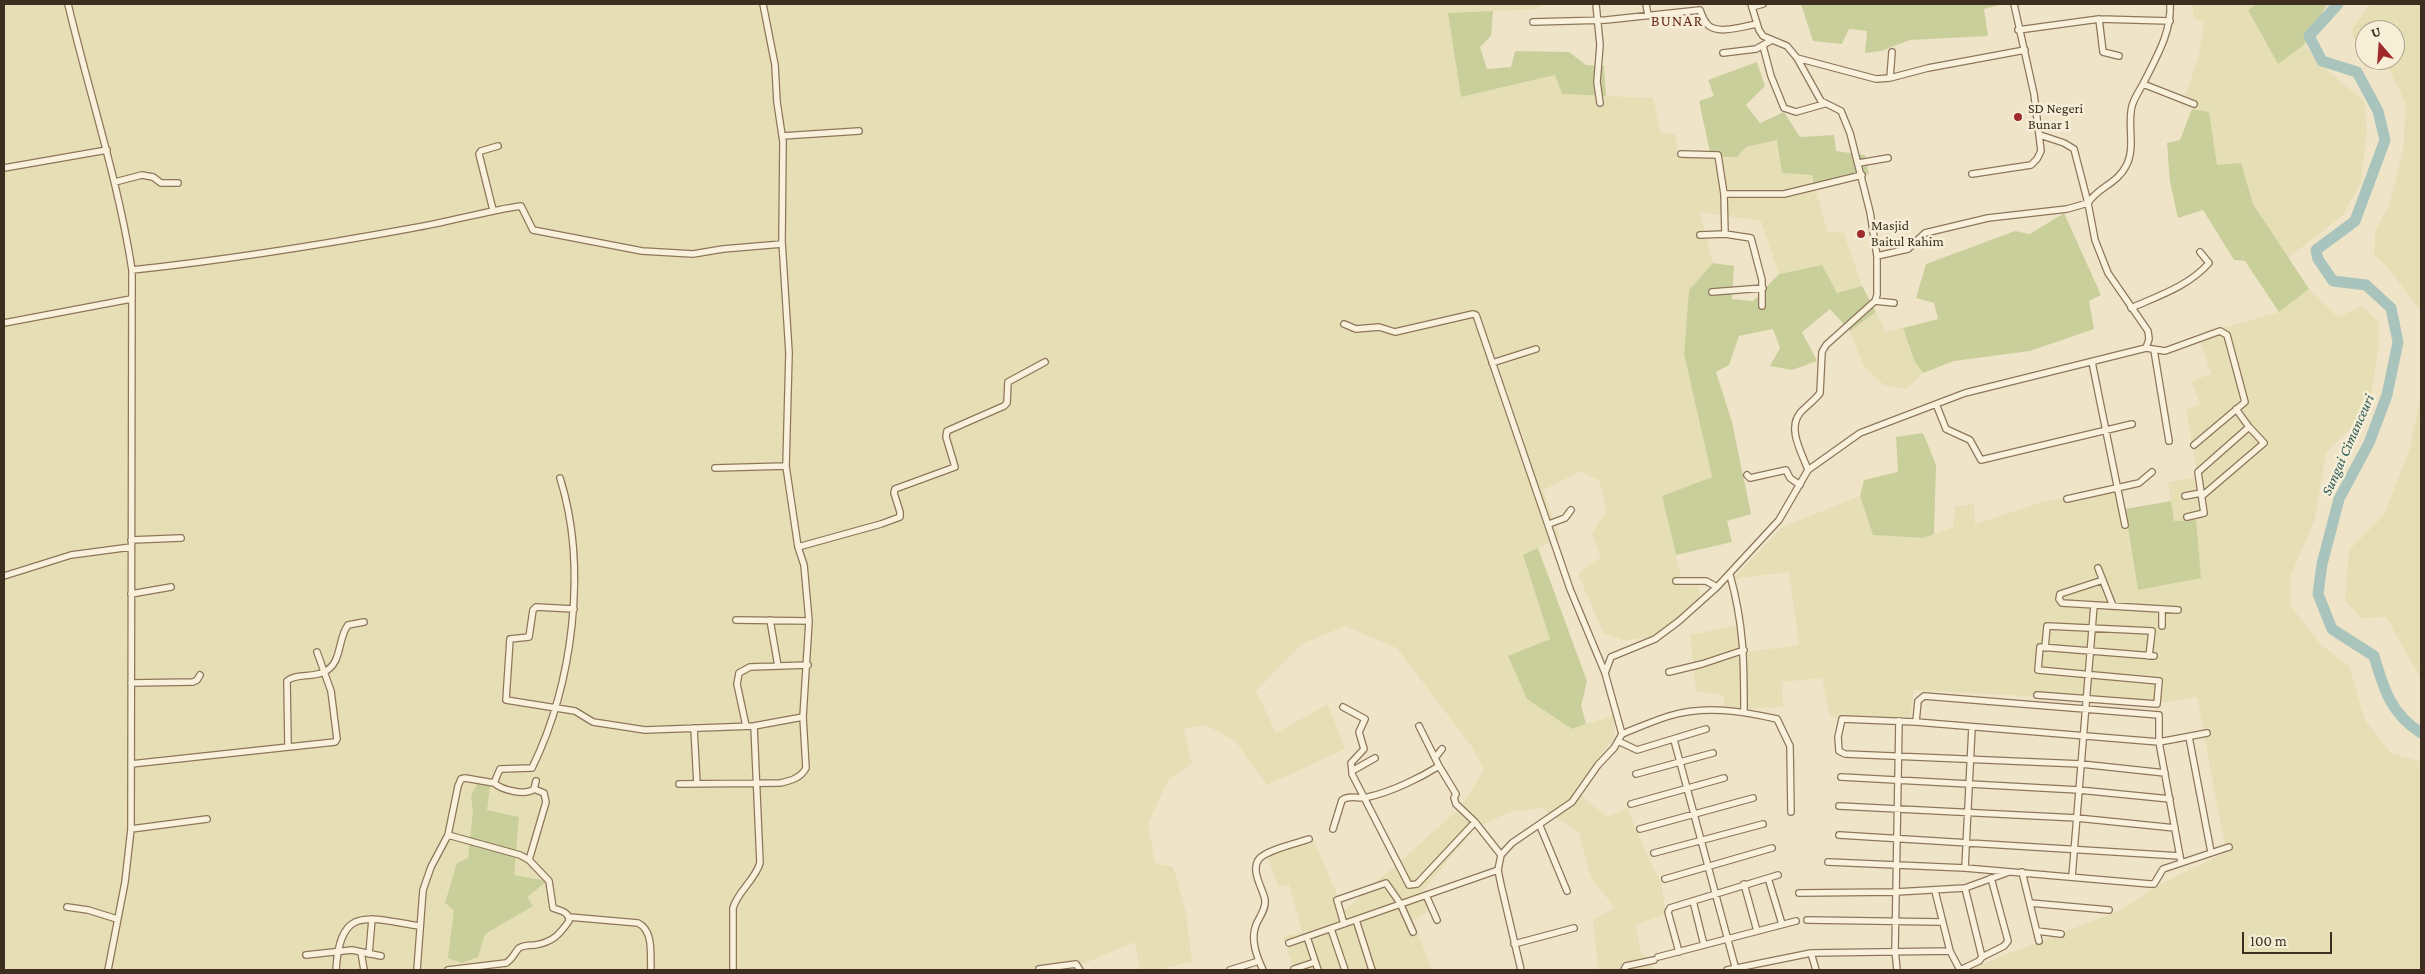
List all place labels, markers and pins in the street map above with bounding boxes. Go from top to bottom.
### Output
place label: SD Negeri Bunar 1 [2028,101,2083,134]
marker: SD Negeri Bunar 1 [2012,111,2024,123]
place label: Masjid Baitul Rahim [1871,218,1944,250]
marker: Masjid Baitul Rahim [1855,228,1867,240]

